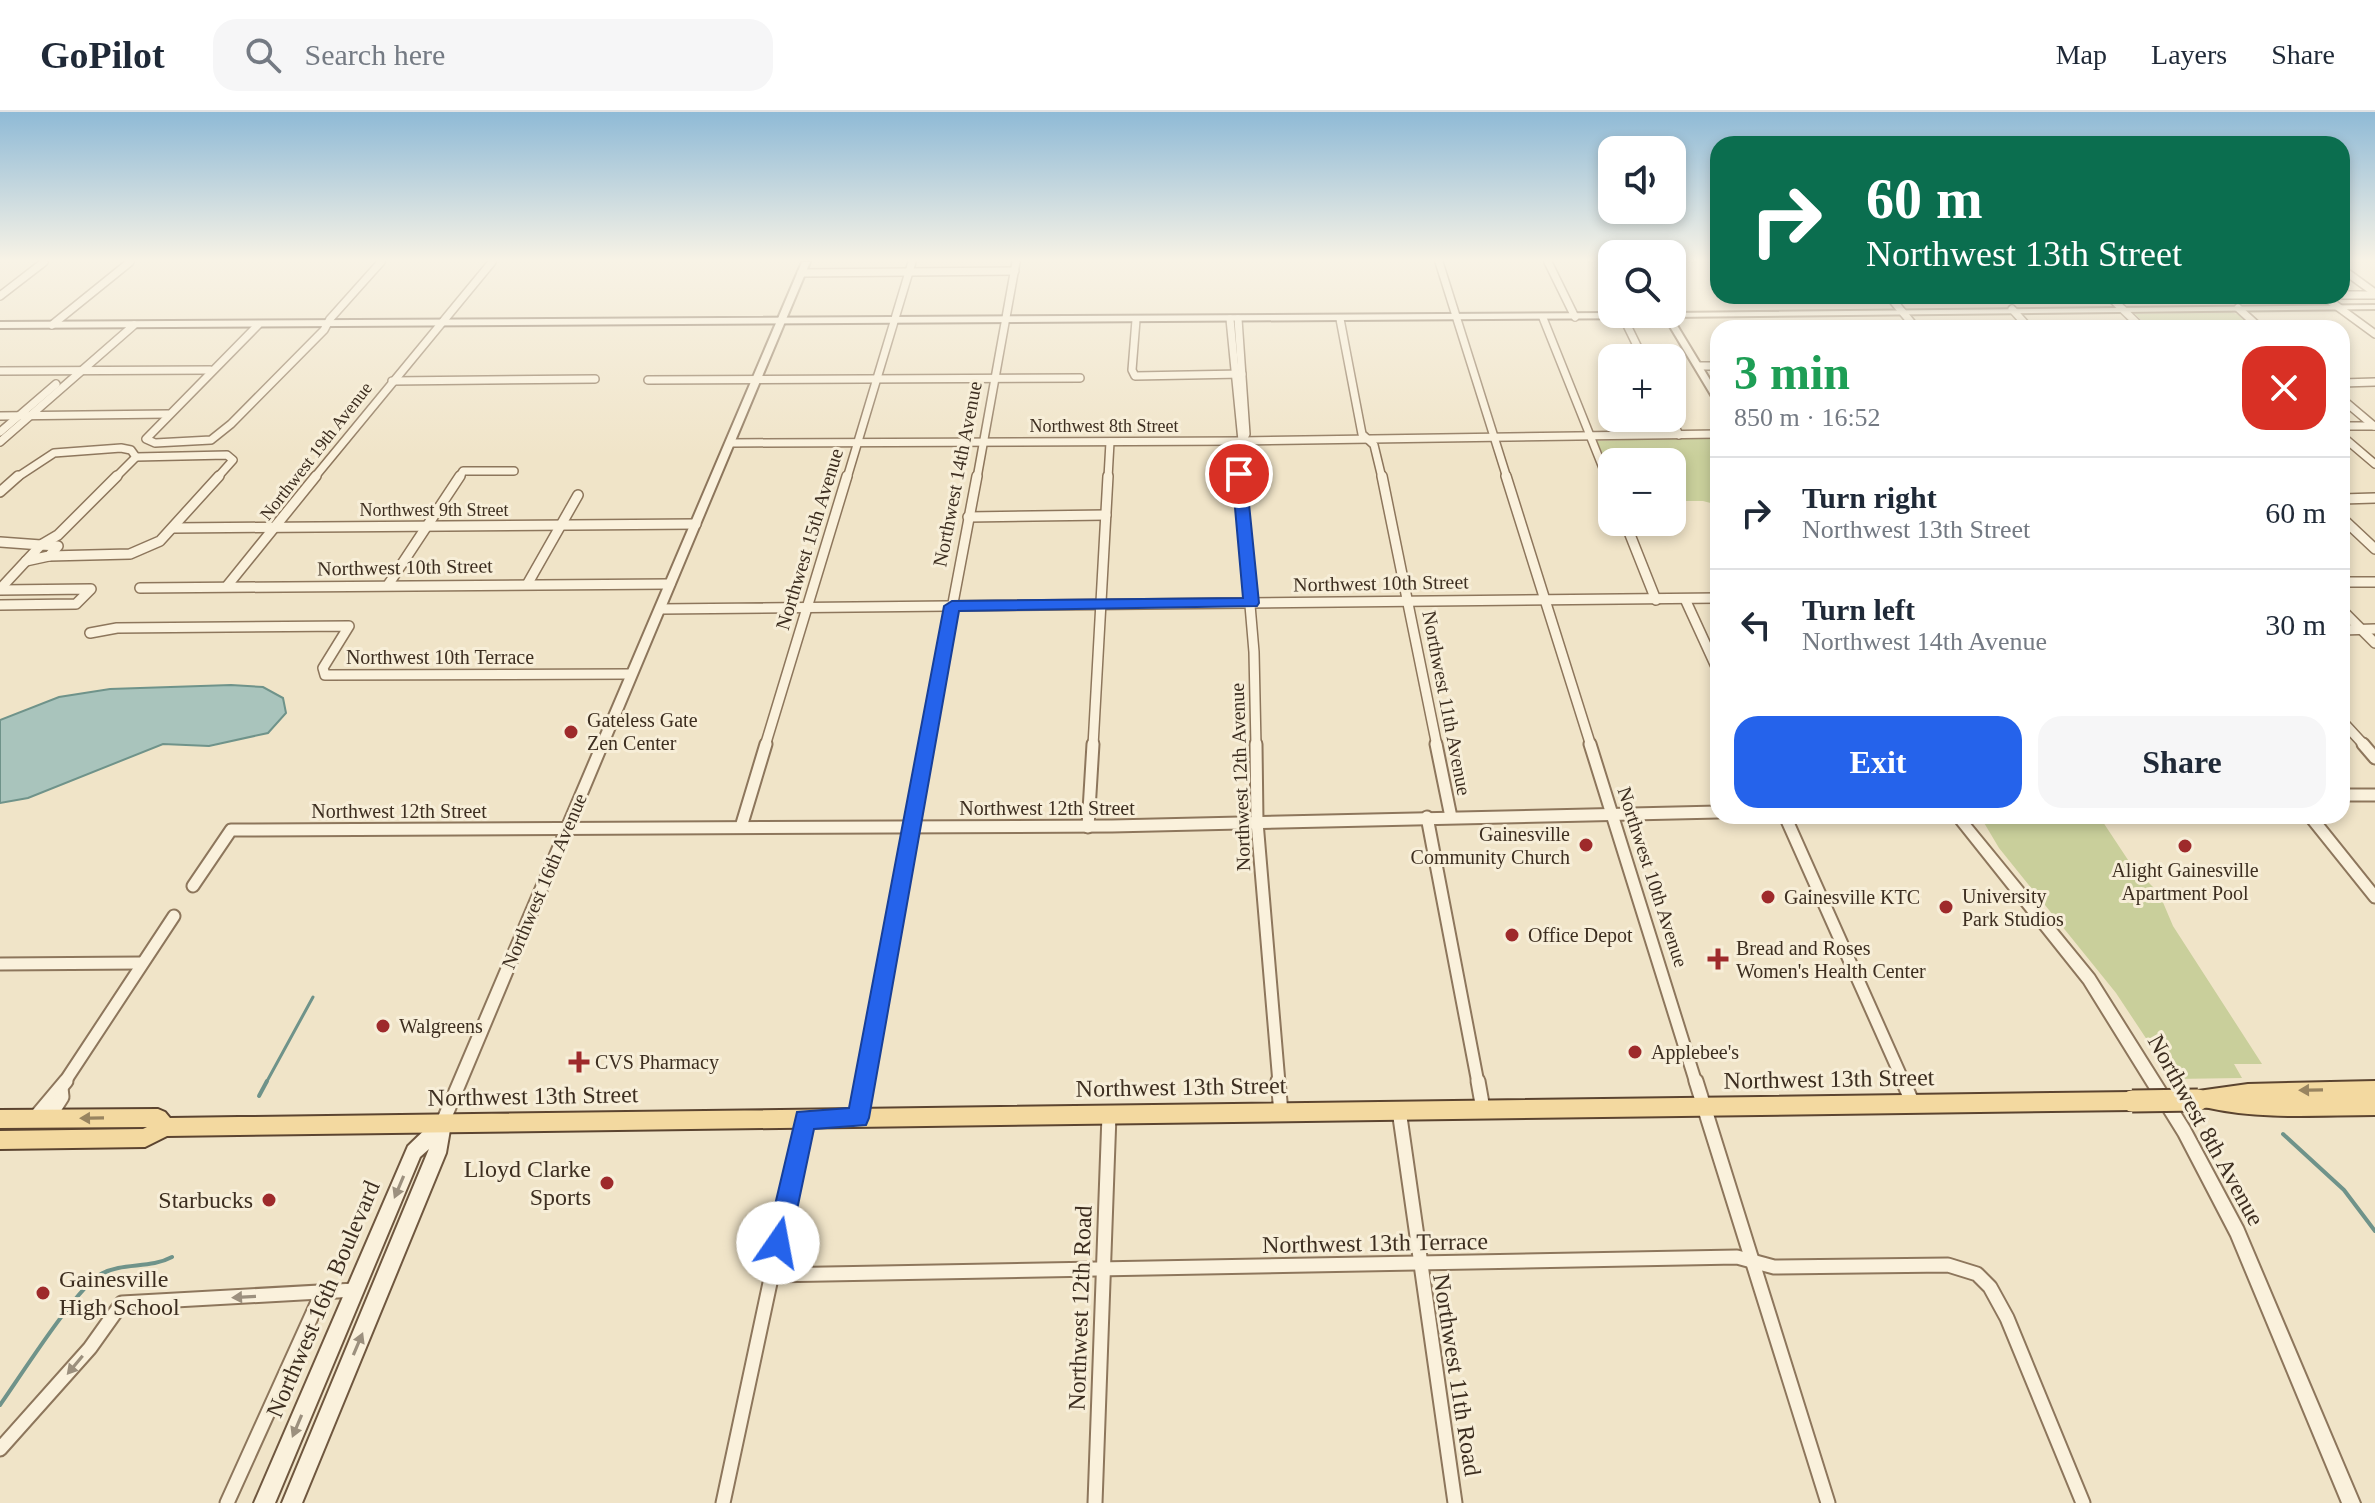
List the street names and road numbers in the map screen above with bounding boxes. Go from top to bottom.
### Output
street label: Northwest 19th Avenue [256,378,376,524]
street label: Northwest 14th Avenue [928,379,986,569]
street label: Northwest 8th Street [1030,416,1178,436]
street label: Northwest 15th Avenue [771,446,847,632]
street label: Northwest 9th Street [360,500,508,520]
street label: Northwest 10th Street [317,554,493,580]
street label: Northwest 10th Street [1293,570,1469,596]
street label: Northwest 11th Avenue [1418,609,1476,797]
street label: Northwest 10th Terrace [346,646,534,668]
street label: Northwest 12th Avenue [1226,682,1254,872]
street label: Northwest 10th Avenue [1613,784,1693,970]
street label: Northwest 16th Avenue [497,790,591,972]
street label: Northwest 12th Street [959,797,1135,819]
street label: Northwest 12th Street [311,800,487,822]
street label: Northwest 8th Avenue [2143,1030,2269,1230]
street label: Northwest 13th Street [1723,1064,1935,1094]
street label: Northwest 13th Street [1075,1072,1287,1102]
street label: Northwest 13th Street [427,1081,639,1111]
street label: Northwest 16th Boulevard [261,1177,385,1421]
street label: Northwest 12th Road [1063,1205,1097,1411]
street label: Northwest 13th Terrace [1262,1228,1488,1258]
street label: Northwest 11th Road [1428,1272,1486,1478]

